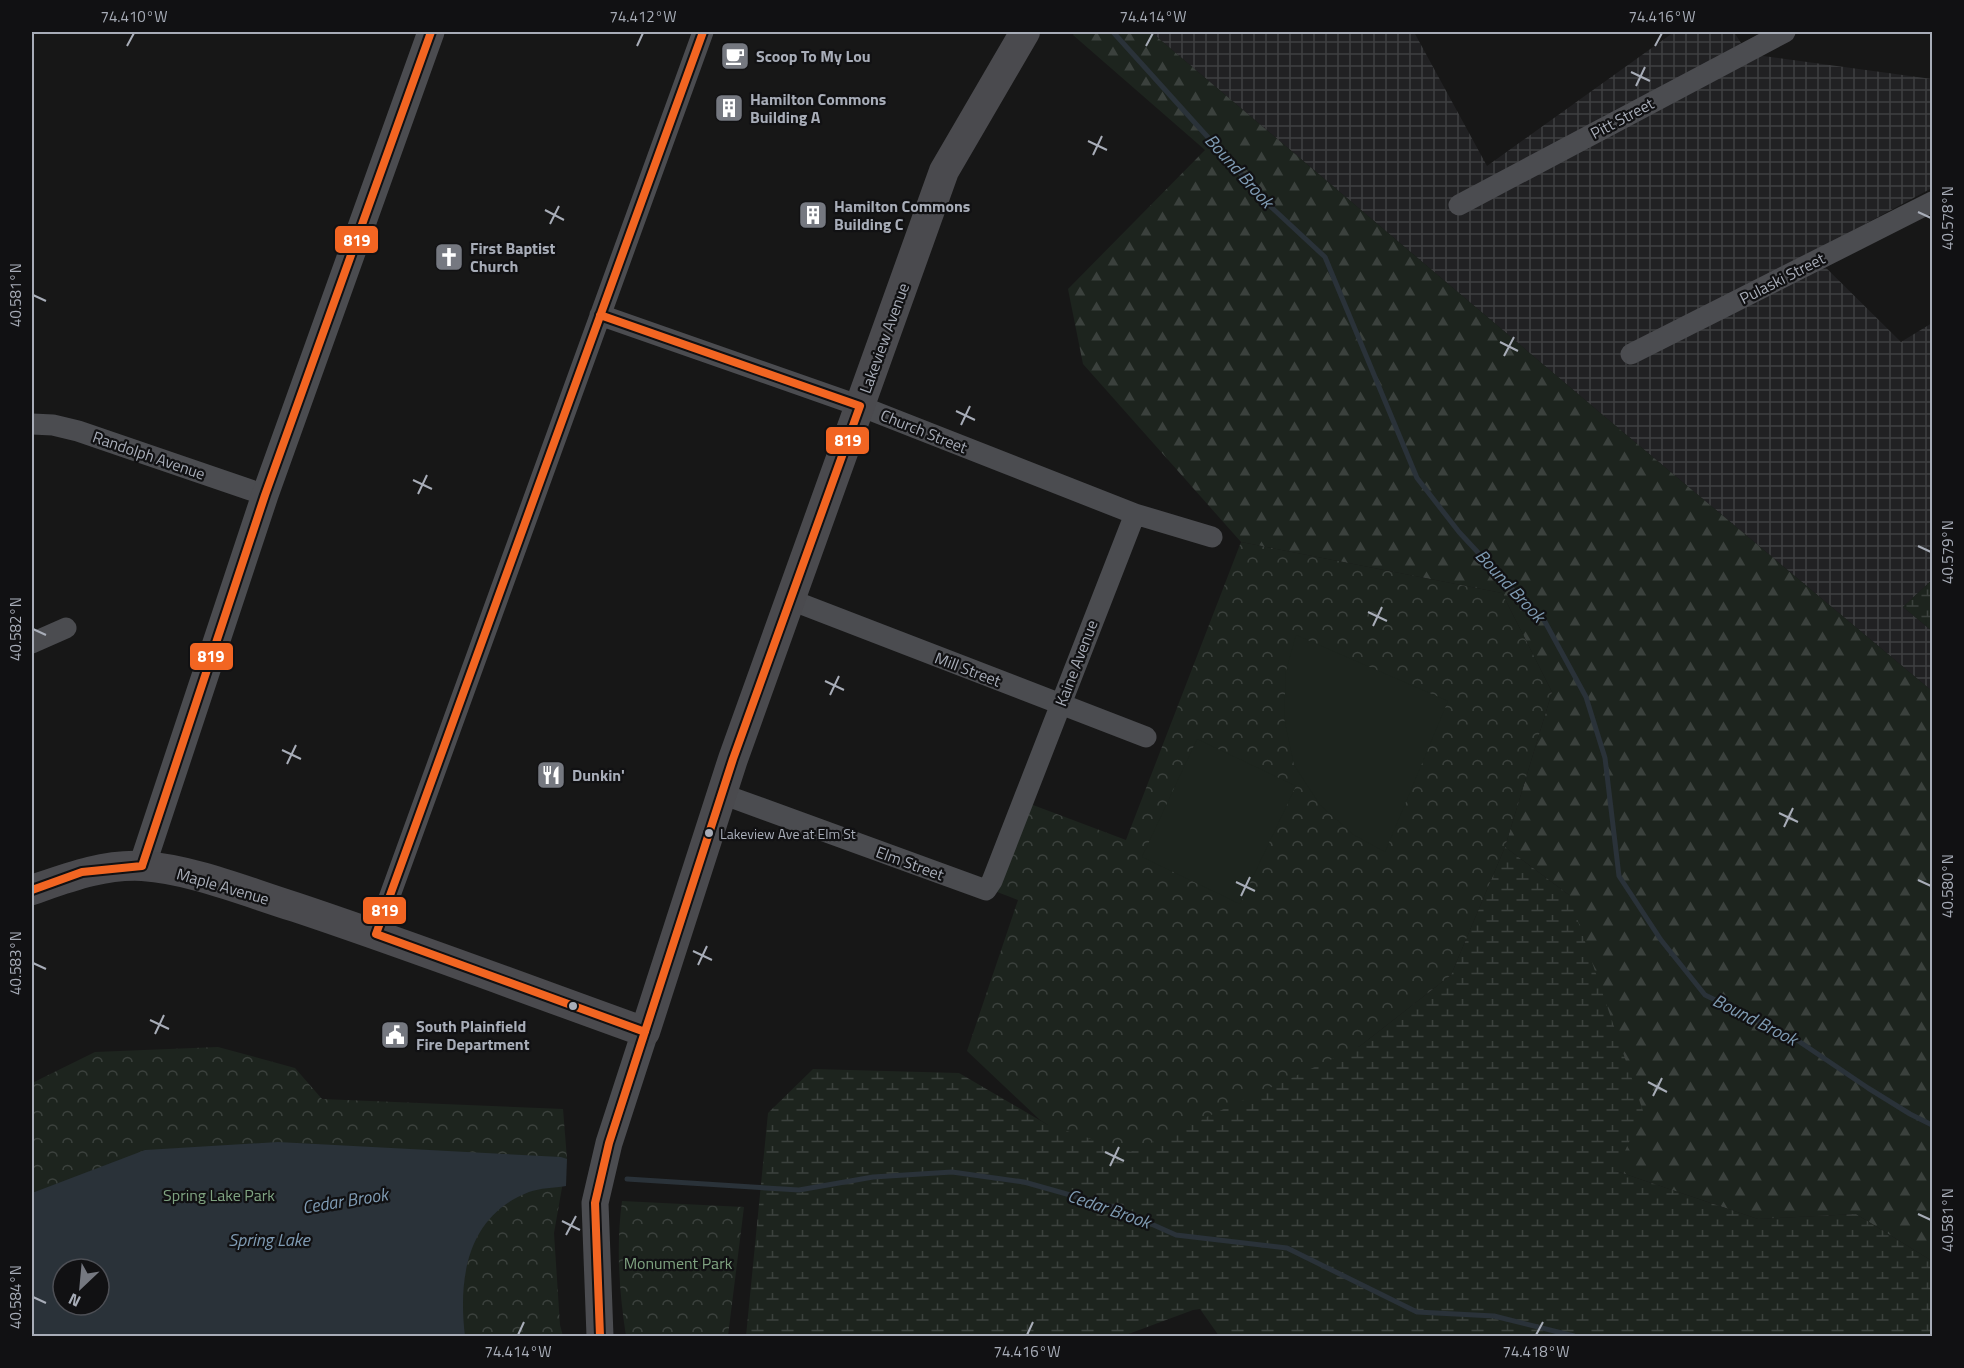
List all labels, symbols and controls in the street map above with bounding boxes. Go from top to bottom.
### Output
text: 74.410°W [101,5,167,28]
text: 74.412°W [610,5,676,28]
text: 74.414°W [1120,5,1186,28]
text: 74.416°W [1629,5,1695,28]
cafe icon: Scoop To My Lou [719,40,751,72]
place label: Scoop To My Lou [756,44,871,68]
place label: Hamilton Commons Building A [750,87,886,129]
street label: Pitt Street [1586,91,1658,145]
building icon: Hamilton Commons Building A [713,92,745,124]
water label: Bound Brook [1199,128,1281,215]
text: 40.578°N [1936,186,1959,250]
place label: Hamilton Commons Building C [834,194,970,236]
building icon: Hamilton Commons Building C [797,199,829,231]
line badge: 819 [334,225,379,254]
text: 819 [344,228,370,252]
place label: First Baptist Church [470,236,556,278]
church icon: First Baptist Church [433,241,465,273]
street label: Pulaski Street [1735,246,1829,310]
text: 40.581°N [4,263,27,327]
street label: Lakeview Avenue [853,279,915,397]
street label: Church Street [877,403,971,459]
street label: Randolph Avenue [89,424,209,486]
line badge: 819 [825,426,870,455]
text: 819 [835,428,861,452]
text: 40.579°N [1936,520,1959,584]
water label: Bound Brook [1469,543,1553,630]
text: 40.582°N [4,597,27,661]
street label: Kaine Avenue [1049,616,1103,710]
line badge: 819 [189,642,234,671]
text: 819 [198,644,224,668]
street label: Mill Street [931,645,1005,693]
restaurant icon: Dunkin' [535,759,567,791]
place label: Dunkin' [572,763,625,787]
place label: Lakeview Ave at Elm St [720,823,856,844]
marker: Lakeview Ave at Elm St [703,827,715,839]
street label: Elm Street [873,840,948,886]
text: 40.580°N [1936,854,1959,918]
street label: Maple Avenue [174,861,272,911]
line badge: 819 [362,896,407,925]
text: 819 [372,898,398,922]
text: 40.583°N [4,931,27,995]
water label: Bound Brook [1708,987,1804,1053]
unlabelled marker [567,1000,579,1012]
place label: South Plainfield Fire Department [416,1014,530,1056]
public building icon: South Plainfield Fire Department [379,1019,411,1051]
water label: Cedar Brook [300,1180,392,1221]
water label: Cedar Brook [1064,1182,1156,1236]
park label: Spring Lake Park [163,1183,275,1207]
text: 40.581°N [1936,1188,1959,1252]
water label: Spring Lake [228,1226,311,1253]
park label: Monument Park [624,1251,733,1275]
north arrow [51,1257,111,1317]
text: 40.584°N [4,1265,27,1329]
text: N [64,1287,85,1314]
text: 74.414°W [485,1340,551,1363]
text: 74.416°W [994,1340,1060,1363]
text: 74.418°W [1503,1340,1569,1363]

